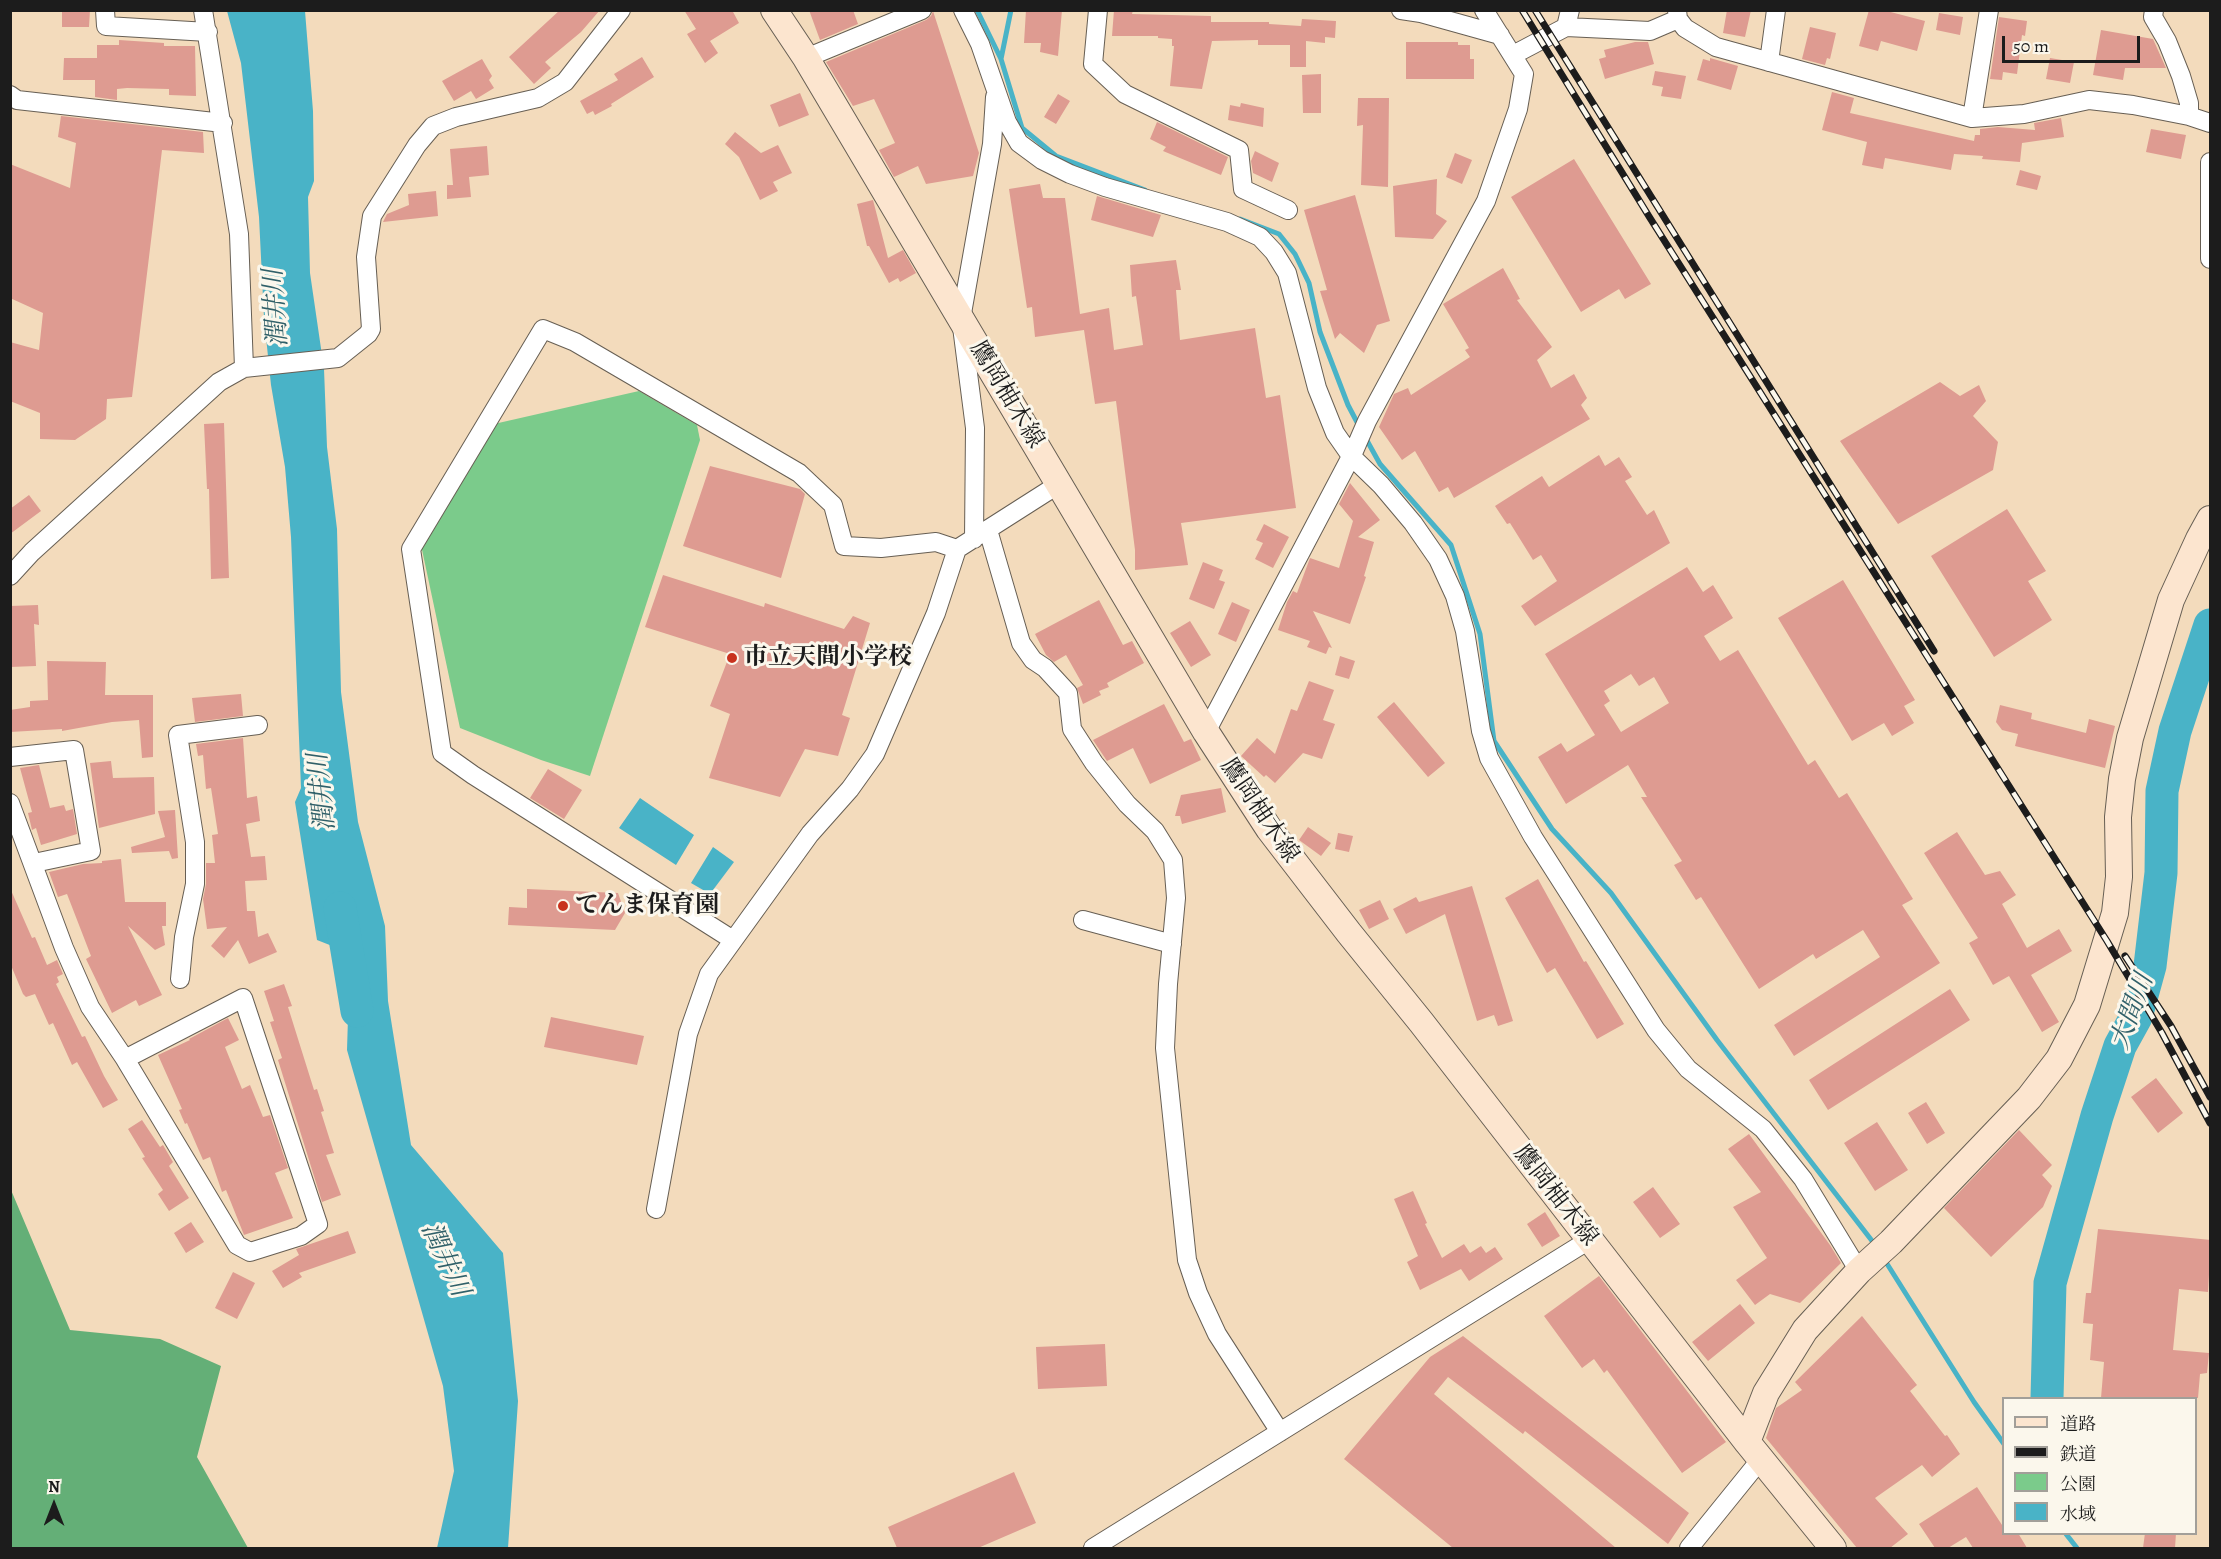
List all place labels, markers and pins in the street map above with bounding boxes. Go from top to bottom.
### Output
place label: 市立天間小学校 [744,644,912,672]
marker: 市立天間小学校 [725,651,739,665]
place label: てんま保育園 [575,892,719,920]
marker: てんま保育園 [556,899,570,913]

